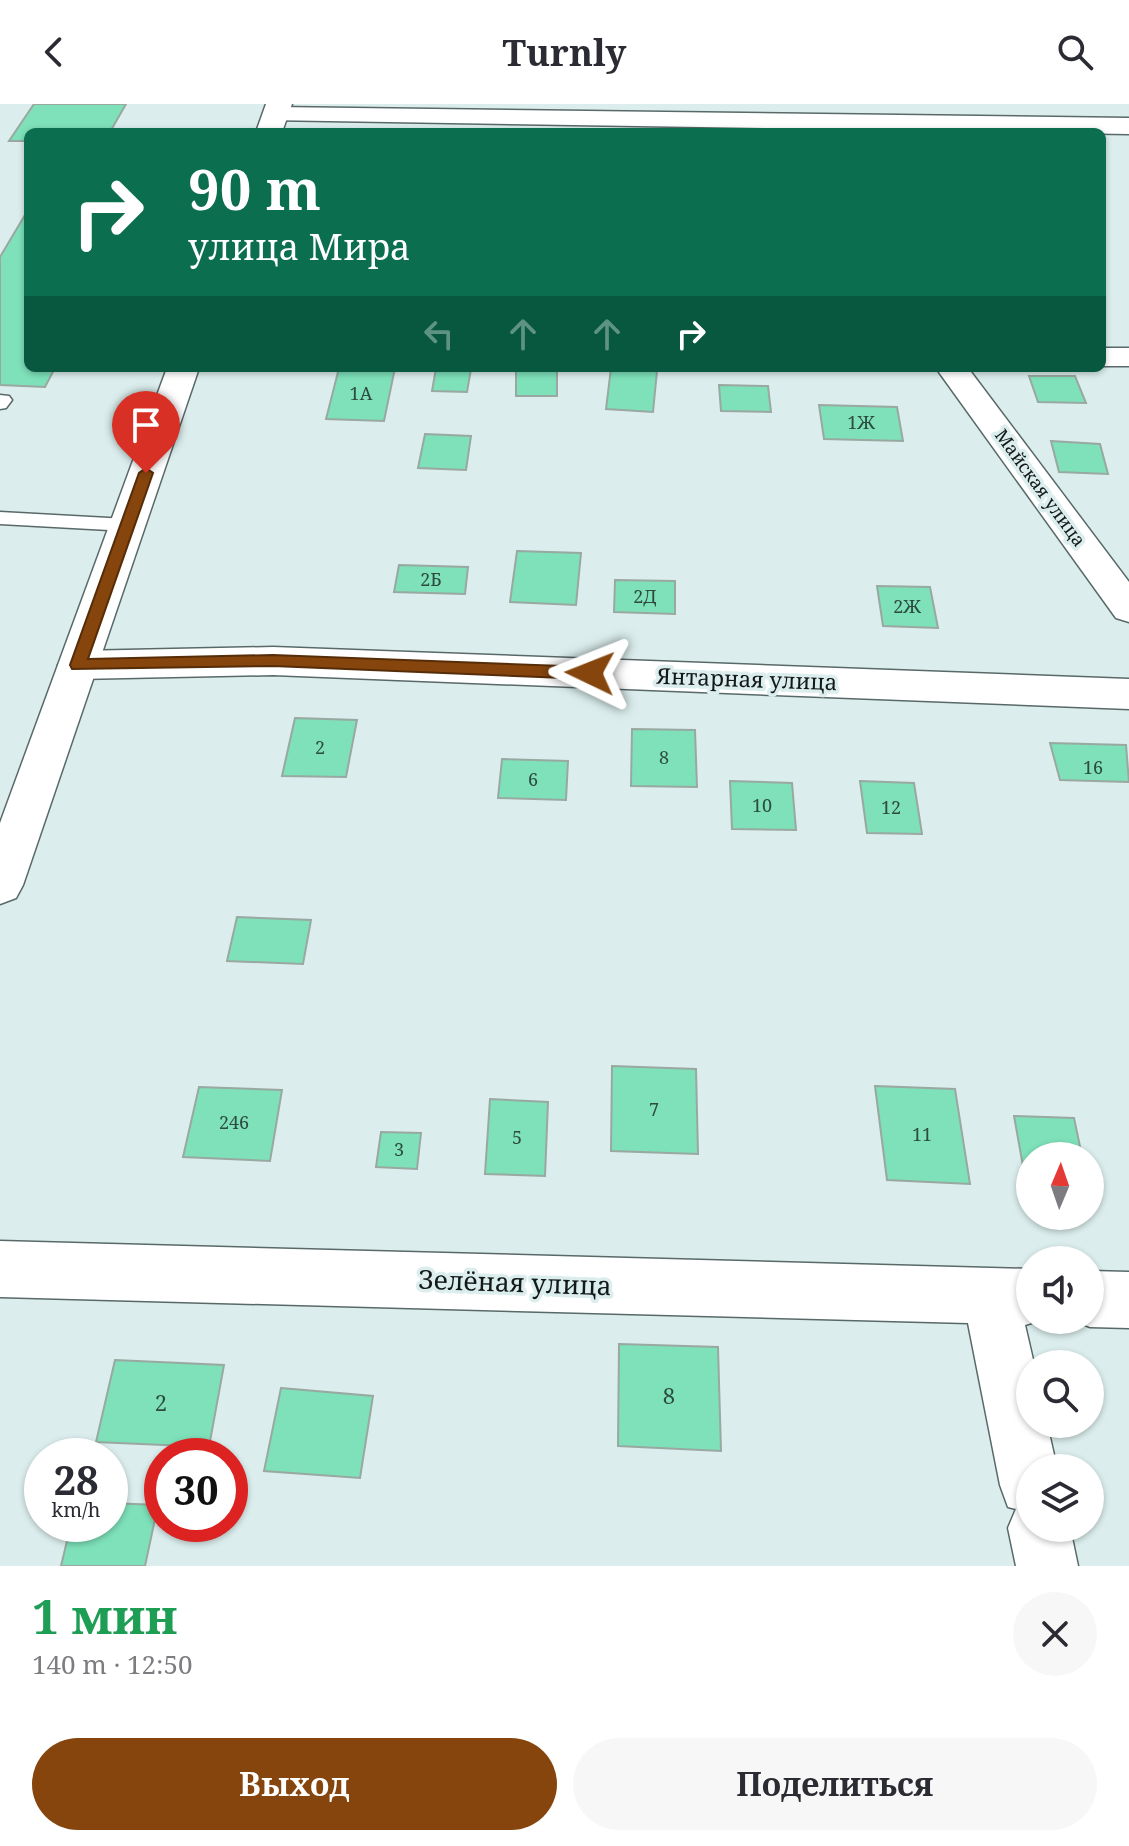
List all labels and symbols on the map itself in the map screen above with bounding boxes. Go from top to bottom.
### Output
house number: 1А [350,381,373,405]
pin [112,391,180,473]
house number: 1Ж [847,410,875,434]
street label: Майская улица [990,424,1092,551]
house number: 2Б [420,567,442,591]
house number: 2Д [633,584,657,608]
house number: 2Ж [893,594,921,618]
position arrow [548,631,632,715]
street label: Янтарная улица [655,660,838,696]
house number: 2 [315,735,325,759]
house number: 8 [659,745,669,769]
house number: 16 [1083,755,1103,779]
house number: 6 [528,767,538,791]
house number: 10 [752,793,772,817]
house number: 12 [881,795,901,819]
house number: 7 [649,1097,659,1121]
house number: 246 [219,1110,249,1134]
house number: 11 [912,1122,932,1146]
house number: 5 [512,1125,522,1149]
house number: 3 [394,1137,404,1161]
north arrow [1016,1142,1104,1230]
street label: Зелёная улица [418,1261,612,1303]
house number: 8 [663,1380,675,1410]
house number: 2 [155,1387,167,1417]
speed limit sign: 30 [144,1438,248,1542]

